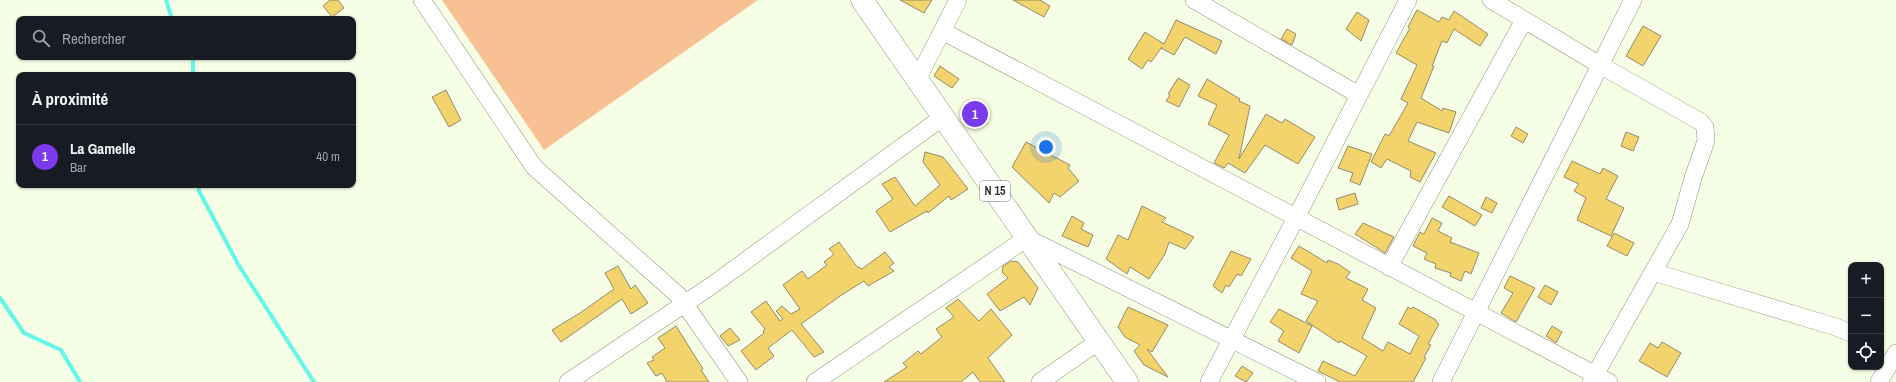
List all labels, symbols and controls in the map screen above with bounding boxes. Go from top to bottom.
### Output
search box [16,16,356,60]
icon: search [30,27,52,49]
text: Rechercher [62,28,126,49]
text: À proximité [32,87,108,110]
pin: 1 [962,99,988,129]
your location [1036,137,1056,157]
text: La Gamelle [70,138,136,159]
text: 1 [42,148,48,165]
text: 40 m [316,148,340,165]
text: Bar [70,159,87,176]
road number: N 15 [980,181,1010,201]
map controls [1848,262,1884,370]
button: + [1848,262,1884,298]
button: − [1848,298,1884,334]
button: locate [1848,334,1884,370]

